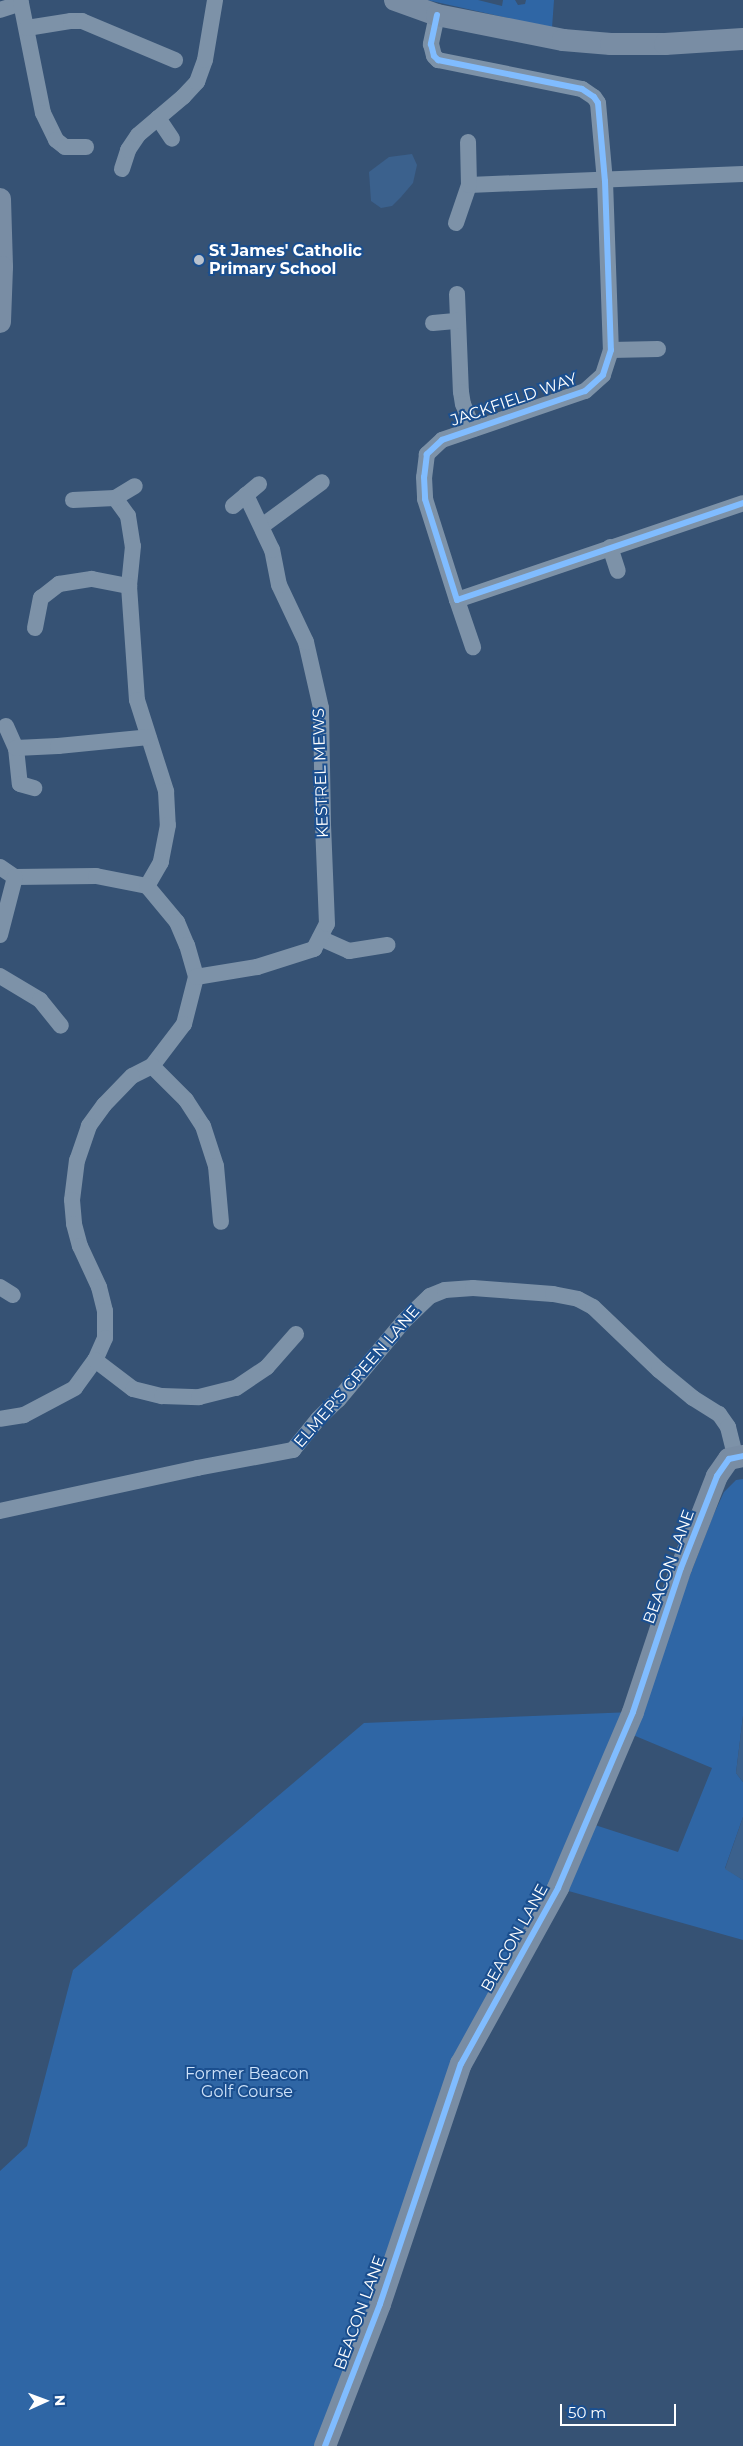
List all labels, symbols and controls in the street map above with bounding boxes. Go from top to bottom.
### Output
place label: St James' Catholic Primary School [209,241,362,279]
marker: St James' Catholic Primary School [193,254,205,266]
street label: JACKFIELD WAY [448,369,580,431]
street label: KESTREL MEWS [309,708,333,838]
street label: ELMER'S GREEN LANE [290,1302,424,1452]
street label: BEACON LANE [639,1507,699,1627]
street label: BEACON LANE [477,1881,553,1995]
park label: Former Beacon Golf Course [185,2064,309,2102]
street label: BEACON LANE [330,2253,390,2373]
north arrow [20,2376,70,2426]
scale bar [563,2394,679,2426]
text: N [51,2395,69,2406]
text: 50 m [568,2403,606,2422]

